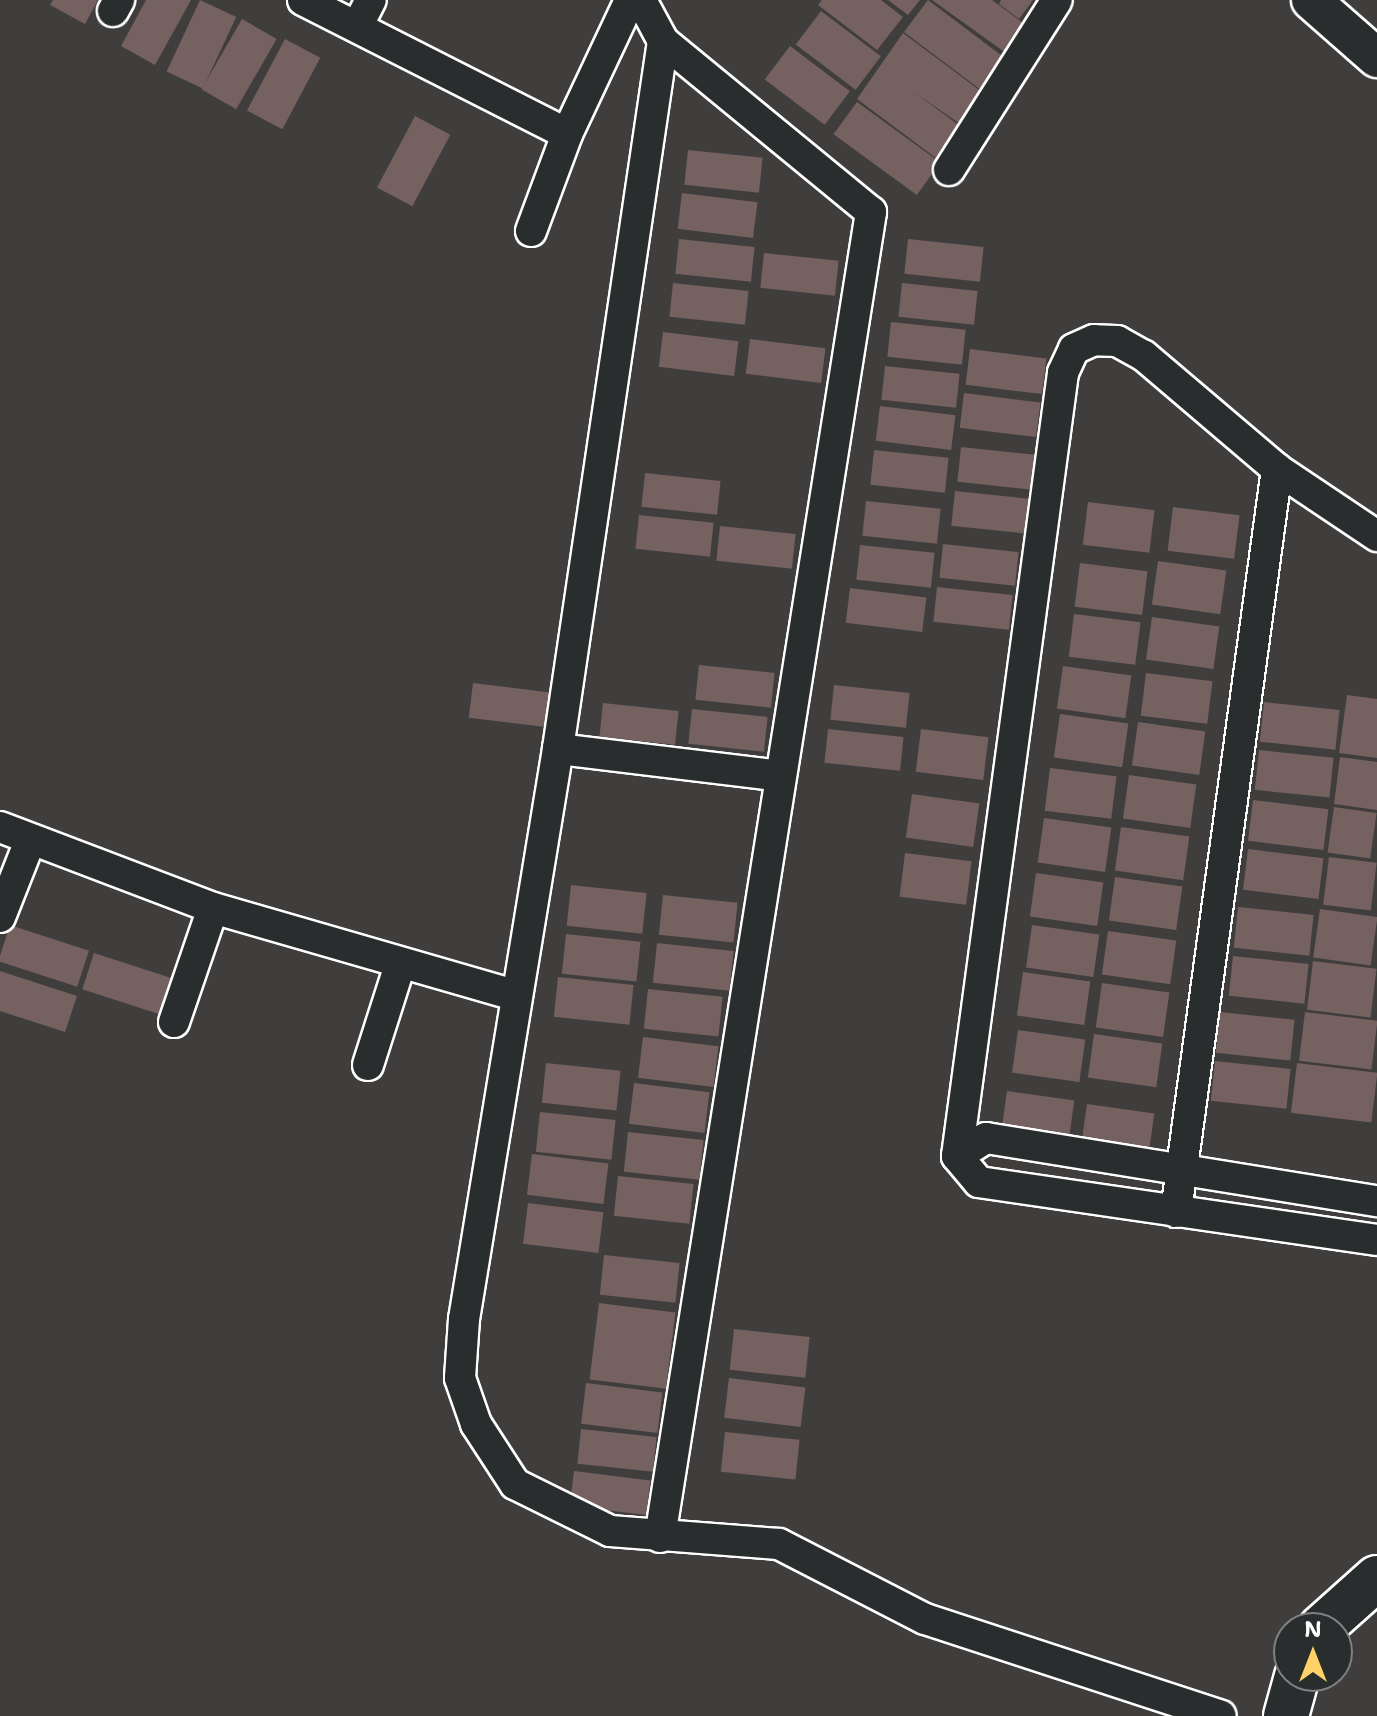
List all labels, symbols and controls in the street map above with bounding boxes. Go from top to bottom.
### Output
north arrow [1273,1612,1353,1692]
text: N [1304,1615,1322,1644]

